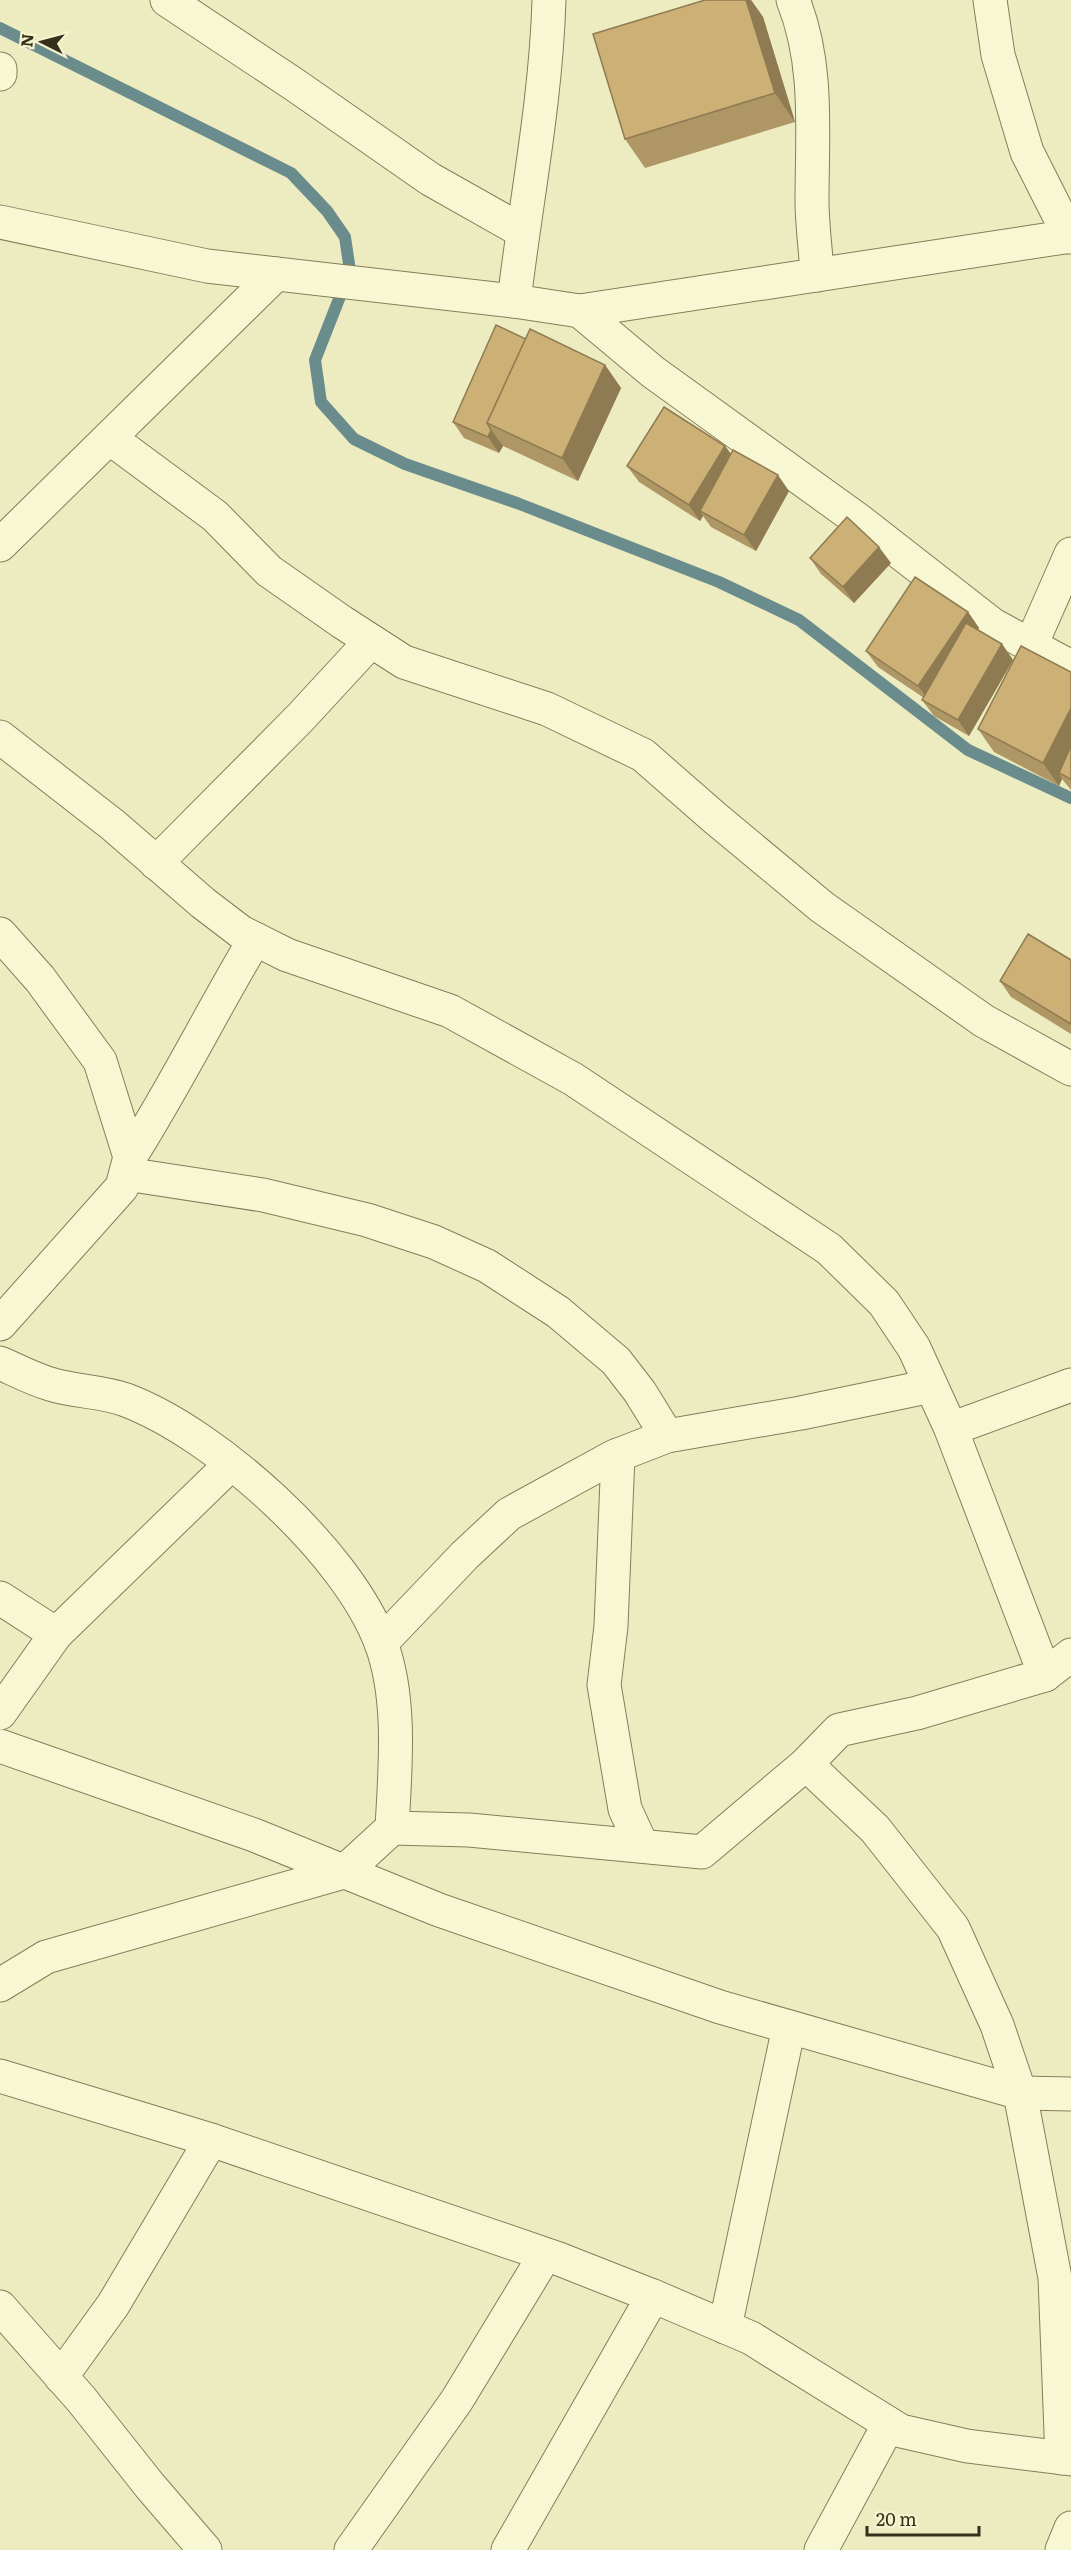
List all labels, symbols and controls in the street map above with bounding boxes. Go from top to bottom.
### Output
north arrow [12,12,72,72]
text: N [13,32,39,48]
scale bar [867,2499,980,2537]
text: 20 m [876,2505,917,2532]

